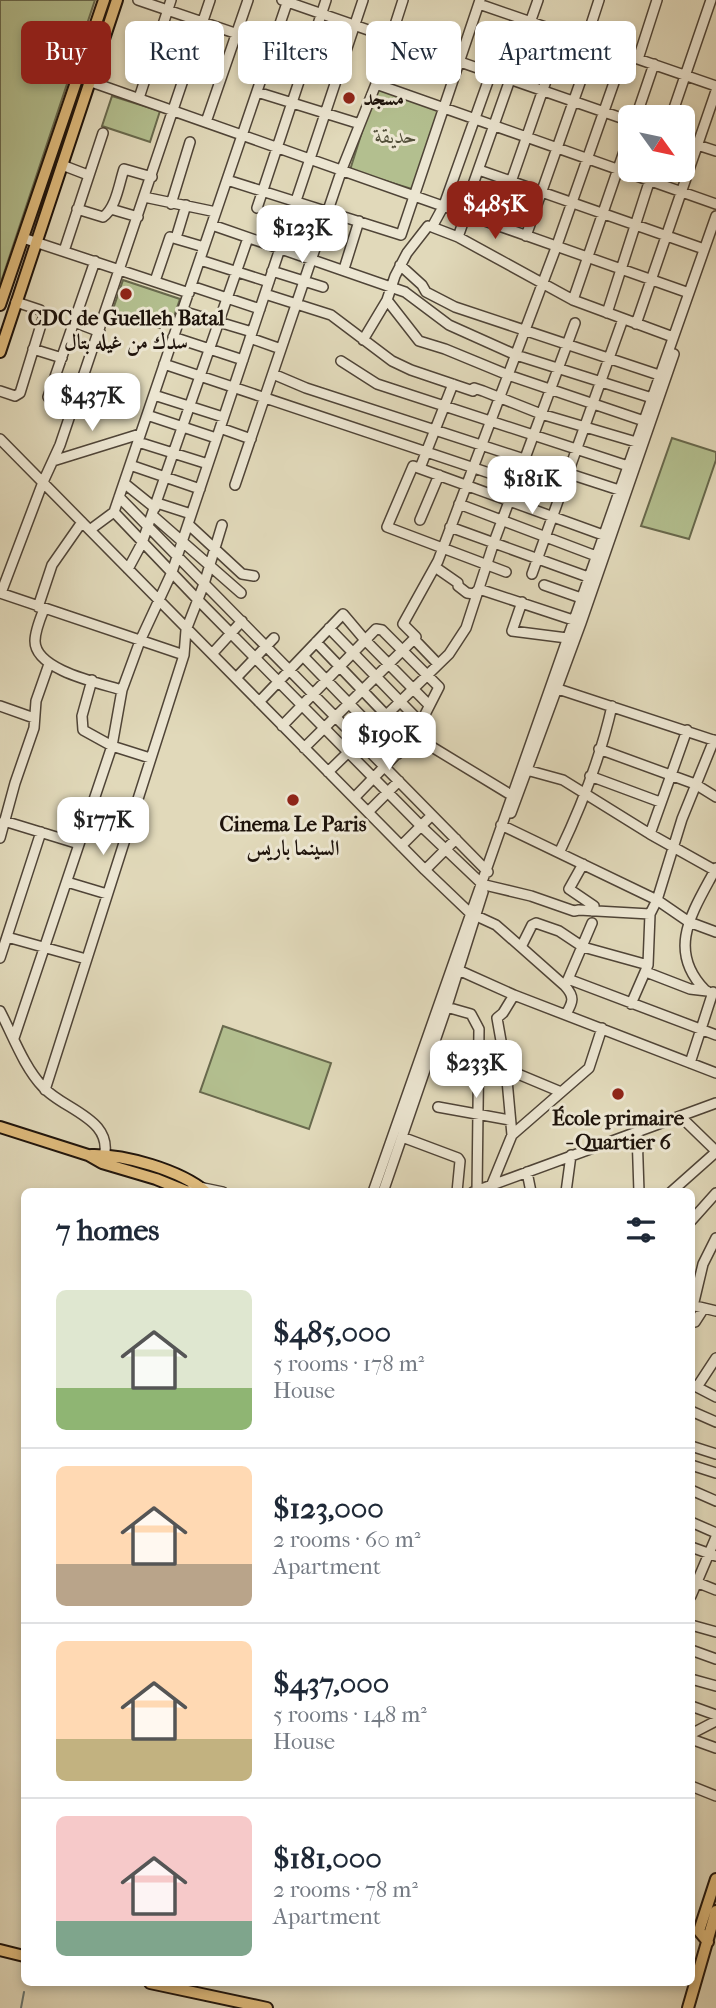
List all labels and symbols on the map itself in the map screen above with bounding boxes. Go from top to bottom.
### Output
place label: مسجد [363,86,404,110]
marker: مسجد [341,90,357,106]
north arrow [618,105,695,182]
park label: حديقة [373,124,417,149]
pin: $485K [446,182,544,241]
pin: $123K [253,205,351,265]
marker: CDC de Guelleh Batal سدك من غيله بتال [118,286,134,302]
place label: CDC de Guelleh Batal سدك من غيله بتال [28,306,224,356]
pin: $437K [43,374,141,433]
pin: $181K [483,456,581,516]
pin: $190K [340,712,438,772]
marker: Cinema Le Paris السينما باريس [285,792,301,808]
pin: $177K [54,798,152,857]
place label: Cinema Le Paris السينما باريس [219,812,367,862]
pin: $233K [427,1040,525,1100]
marker: École primaire - Quartier 6 [610,1086,626,1102]
place label: École primaire - Quartier 6 [552,1105,685,1154]

